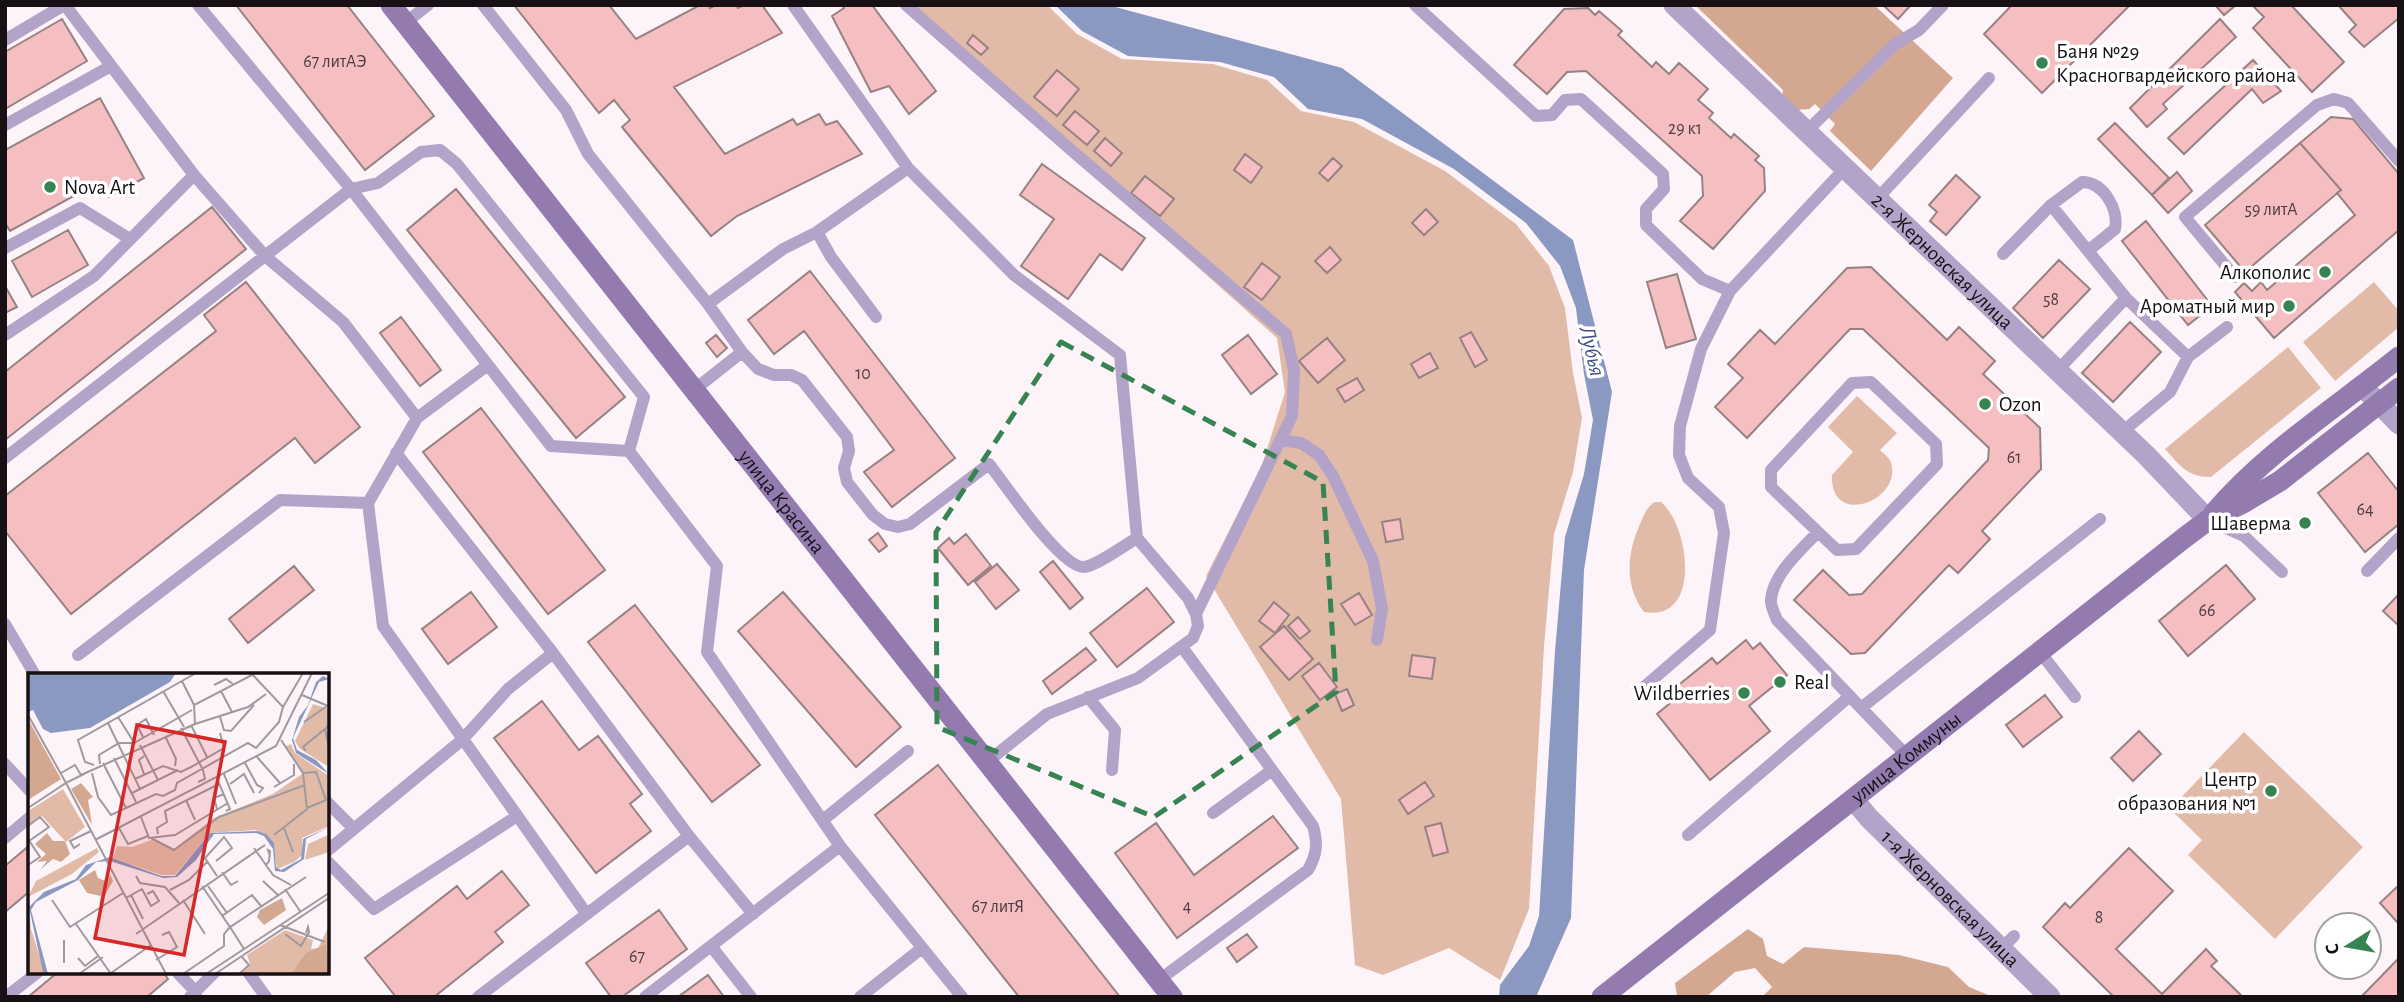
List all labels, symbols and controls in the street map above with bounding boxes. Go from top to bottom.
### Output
place label: Баня №29 Красногвардейского района [2056,41,2296,86]
house number: 67 литАЭ [303,53,367,71]
marker: Баня №29 Красногвардейского района [2034,55,2050,71]
house number: 29 к1 [1668,120,1702,138]
place label: Nova Art [64,177,135,198]
marker: Nova Art [42,179,58,195]
street label: 2-я Жерновская улица [1867,189,2017,334]
house number: 59 литА [2244,201,2298,219]
place label: Алкополис [2220,262,2311,283]
marker: Алкополис [2317,264,2333,280]
house number: 58 [2043,291,2059,309]
place label: Ароматный мир [2140,296,2275,317]
marker: Ароматный мир [2281,298,2297,314]
water label: Лубья [1574,323,1608,379]
house number: 10 [855,365,871,383]
place label: Ozon [1999,394,2042,415]
marker: Ozon [1977,396,1993,412]
street label: улица Красина [734,445,829,558]
house number: 61 [2007,449,2021,467]
house number: 64 [2356,501,2374,519]
place label: Шаверма [2210,513,2291,534]
marker: Шаверма [2297,515,2313,531]
house number: 66 [2199,602,2215,620]
place label: Real [1794,672,1829,693]
inset map [28,673,329,974]
marker: Real [1772,674,1788,690]
place label: Wildberries [1634,683,1730,704]
marker: Wildberries [1736,685,1752,701]
street label: улица Коммуны [1846,708,1965,808]
place label: Центр образования №1 [2118,769,2257,814]
marker: Центр образования №1 [2263,783,2279,799]
street label: 1-я Жерновская улица [1877,826,2024,972]
house number: 67 литЯ [972,898,1024,916]
house number: 4 [1183,898,1192,916]
house number: 8 [2095,909,2103,927]
north arrow [2313,911,2383,981]
text: С [2322,942,2343,956]
house number: 67 [629,948,645,966]

